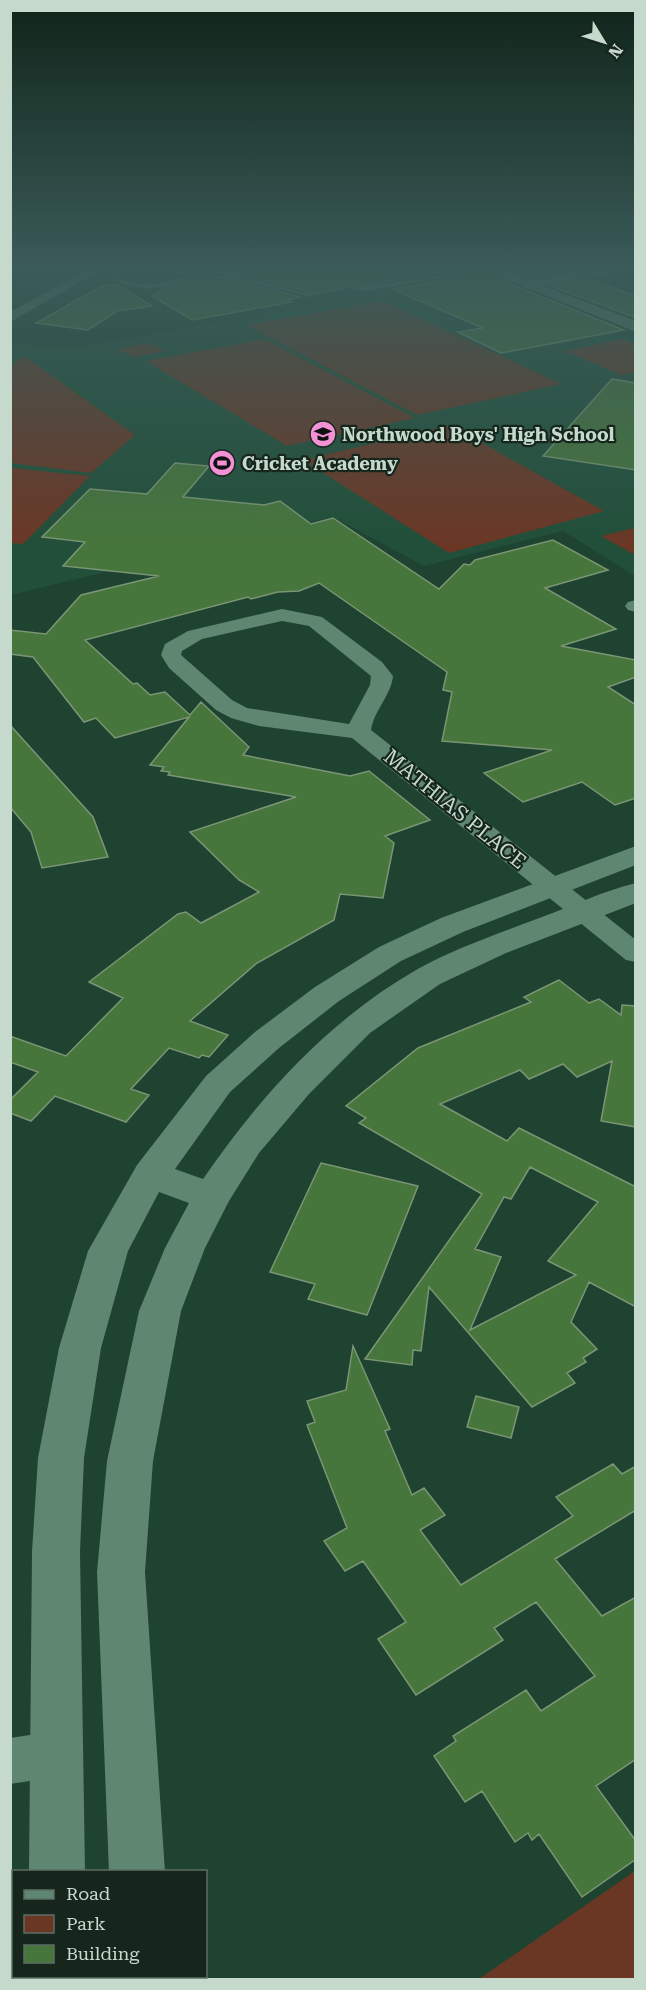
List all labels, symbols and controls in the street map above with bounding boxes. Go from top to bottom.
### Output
north arrow [574,12,634,72]
text: N [604,40,627,62]
school or university icon: Northwood Boys' High School [308,419,338,449]
place label: Northwood Boys' High School [342,424,615,445]
sports icon: Cricket Academy [207,448,237,478]
place label: Cricket Academy [242,453,398,474]
street label: MATHIAS PLACE [379,744,531,874]
legend [12,1870,207,1978]
text: Road [66,1883,111,1904]
text: Park [66,1913,106,1934]
text: Building [66,1943,140,1964]

